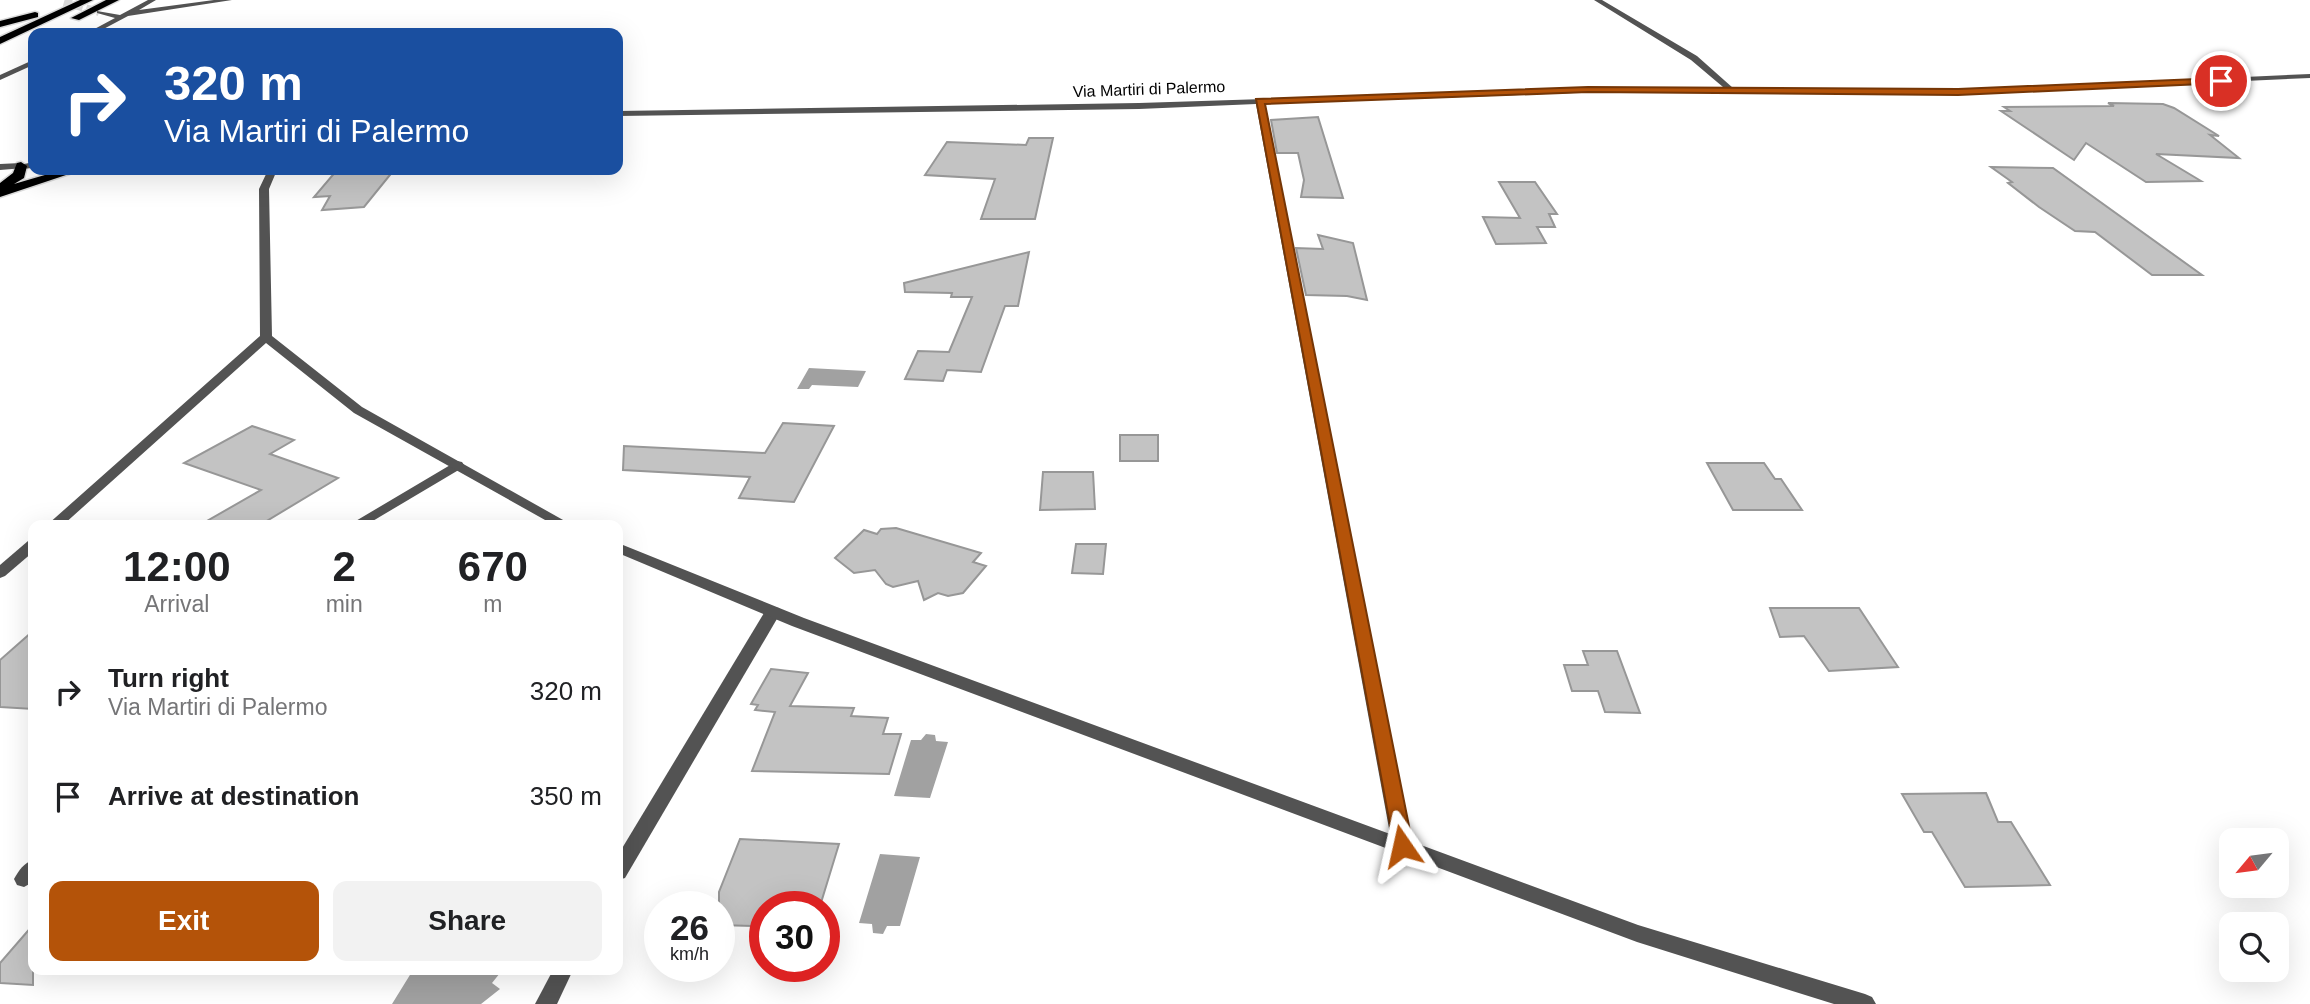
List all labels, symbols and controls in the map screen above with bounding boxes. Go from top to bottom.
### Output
pin [2191,51,2251,111]
icon: right [49,56,140,147]
text: 320 m [164,56,303,110]
icon: arrive [2202,62,2240,100]
street label: Via Martiri di Palermo [1072,78,1226,100]
text: Via Martiri di Palermo [164,113,469,149]
text: 12:00 [123,543,231,590]
text: 2 [332,543,356,590]
text: 670 [458,543,528,590]
text: Arrival [144,591,209,617]
text: min [326,591,363,617]
text: m [483,591,502,617]
text: Turn right [108,663,229,693]
icon: right [49,673,87,711]
text: 320 m [530,676,602,706]
text: Via Martiri di Palermo [108,694,327,720]
icon: arrive [49,778,87,816]
text: Arrive at destination [108,781,359,811]
text: 350 m [530,781,602,811]
position arrow [1365,809,1439,883]
north arrow [2219,828,2289,898]
map controls [2219,828,2289,982]
button: Exit [49,881,319,961]
button: Share [333,881,602,961]
speed limit sign: 30 [749,891,840,982]
text: 26 [670,908,709,947]
button: search [2219,912,2289,982]
text: km/h [670,944,709,964]

